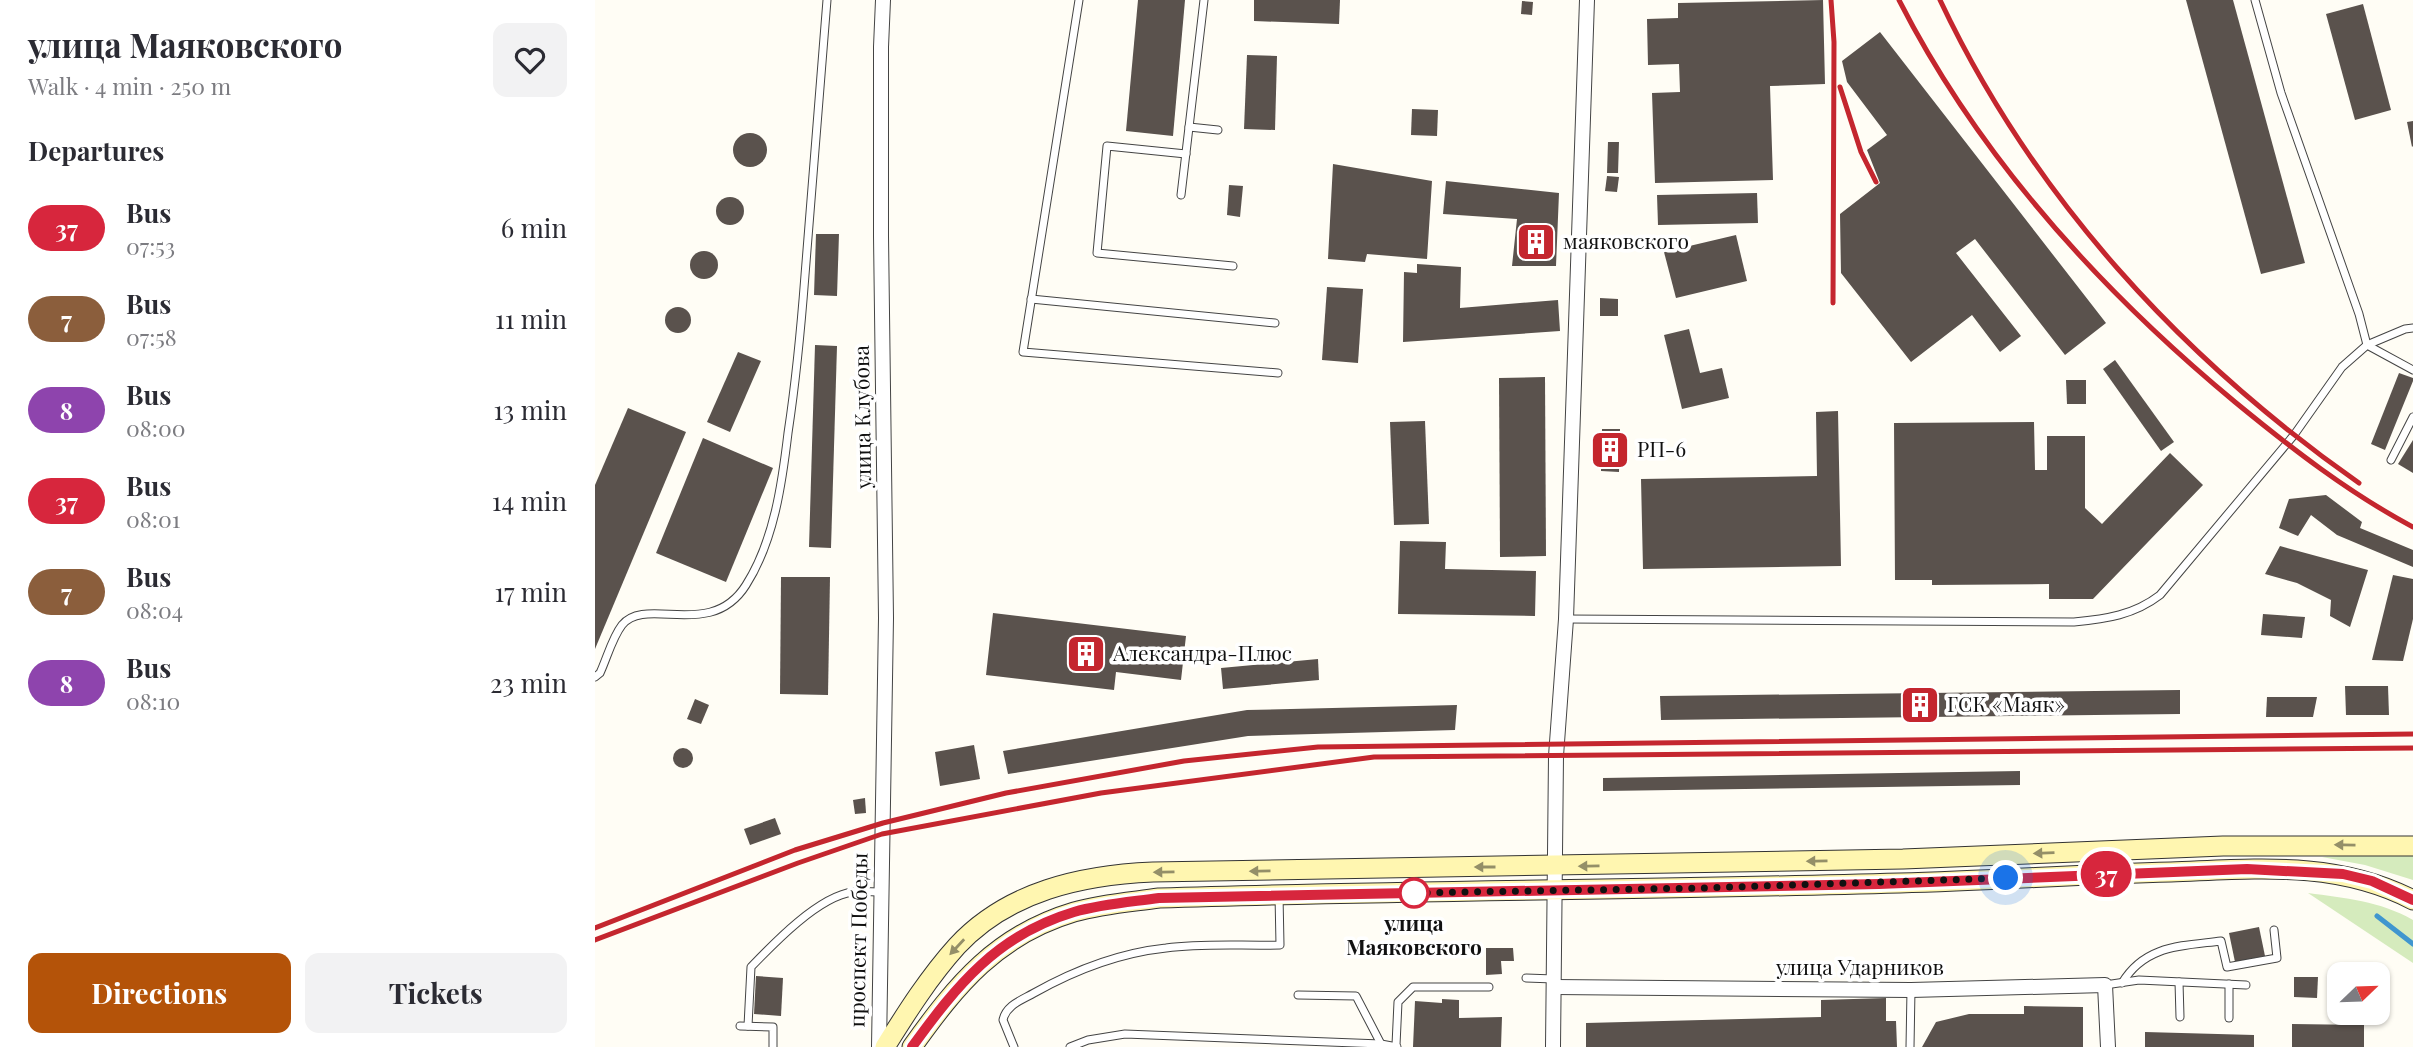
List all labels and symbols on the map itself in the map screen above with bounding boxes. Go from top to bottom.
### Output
building icon: маяковского [1515,221,1557,263]
place label: маяковского [1563,226,1689,254]
street label: улица Клубова [846,344,876,490]
building icon: РП-6 [1589,429,1631,471]
place label: РП-6 [1637,434,1686,462]
building icon: Александра-Плюс [1065,633,1107,675]
place label: Александра-Плюс [1112,638,1292,666]
building icon: ГСК «Маяк» [1899,684,1941,726]
place label: ГСК «Маяк» [1947,689,2065,717]
one-way arrow [2334,839,2356,851]
one-way arrow [2033,848,2055,859]
line badge: 37 [2075,851,2137,897]
street label: проспект Победы [841,852,873,1028]
one-way arrow [1805,855,1827,867]
one-way arrow [1578,860,1600,872]
your location [1988,860,2023,895]
one-way arrow [1474,861,1496,873]
one-way arrow [1249,865,1271,876]
one-way arrow [1153,866,1175,878]
marker: улица Маяковского [1399,878,1429,908]
place label: улица Маяковского [1346,908,1482,960]
one-way arrow [949,938,965,956]
street label: улица Ударников [1775,952,1944,980]
north arrow [2327,962,2391,1026]

